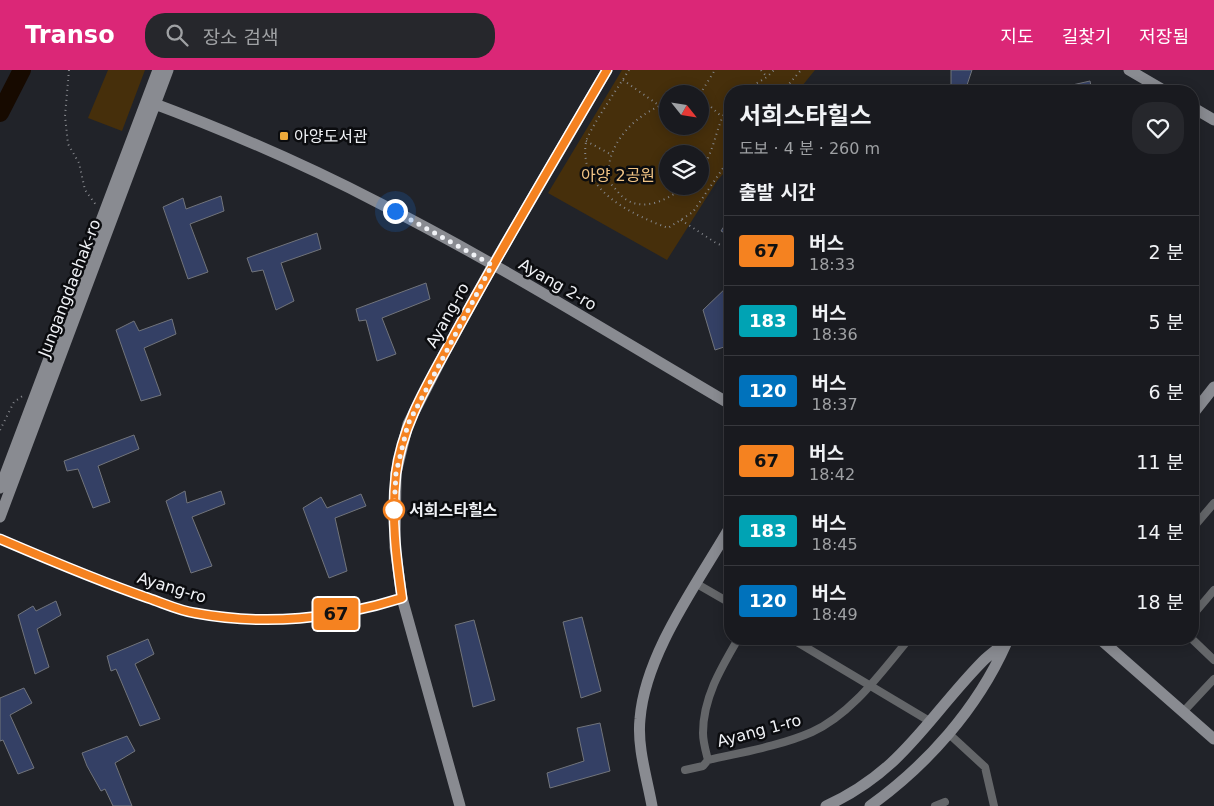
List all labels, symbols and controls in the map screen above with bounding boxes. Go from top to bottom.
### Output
search box [145,13,495,58]
text: Transo [25,21,115,49]
icon: search [163,21,191,49]
text: 장소 검색 [203,26,279,48]
text: 지도 [1001,26,1034,47]
text: 길찾기 [1062,26,1111,47]
text: 저장됨 [1139,26,1189,47]
north arrow [659,85,709,135]
map controls [659,85,709,195]
text: 서희스타힐스 [739,102,871,130]
button: heart [1132,102,1184,154]
place label: 아양도서관 [294,127,368,146]
marker: 아양도서관 [278,130,290,142]
text: 도보 · 4 분 · 260 m [739,139,880,158]
button: layers [659,145,709,195]
park label: 아양 2공원 [581,166,655,185]
text: 출발 시간 [739,181,816,203]
your location [383,199,408,224]
street label: Jungangdaehak-ro [34,217,105,361]
text: 버스 [809,232,844,254]
text: 67 [754,240,779,261]
text: 2 분 [1148,241,1184,263]
street label: Ayang 2-ro [516,255,600,314]
text: 18:33 [809,255,855,274]
street label: Ayang-ro [422,279,473,351]
text: 버스 [812,302,847,324]
text: 183 [749,310,787,331]
text: 5 분 [1148,311,1184,333]
text: 18:36 [812,325,858,344]
text: 버스 [812,372,847,394]
text: 120 [749,380,787,401]
text: 6 분 [1148,381,1184,403]
text: 18:37 [812,395,858,414]
text: 버스 [809,442,844,464]
text: 67 [754,450,779,471]
text: 11 분 [1136,451,1184,473]
text: 18:42 [809,465,855,484]
marker: 서희스타힐스 [383,499,405,521]
place label: 서희스타힐스 [409,501,498,520]
text: 버스 [812,512,847,534]
text: 183 [749,520,787,541]
text: 14 분 [1136,521,1184,543]
text: 18:45 [812,535,858,554]
street label: Ayang-ro [135,568,209,607]
text: 버스 [812,582,847,604]
text: 120 [749,590,787,611]
text: 18 분 [1136,591,1184,613]
line badge: 67 [314,598,358,630]
text: 67 [323,603,349,624]
text: 18:49 [812,605,858,624]
street label: Ayang 1-ro [715,710,803,751]

